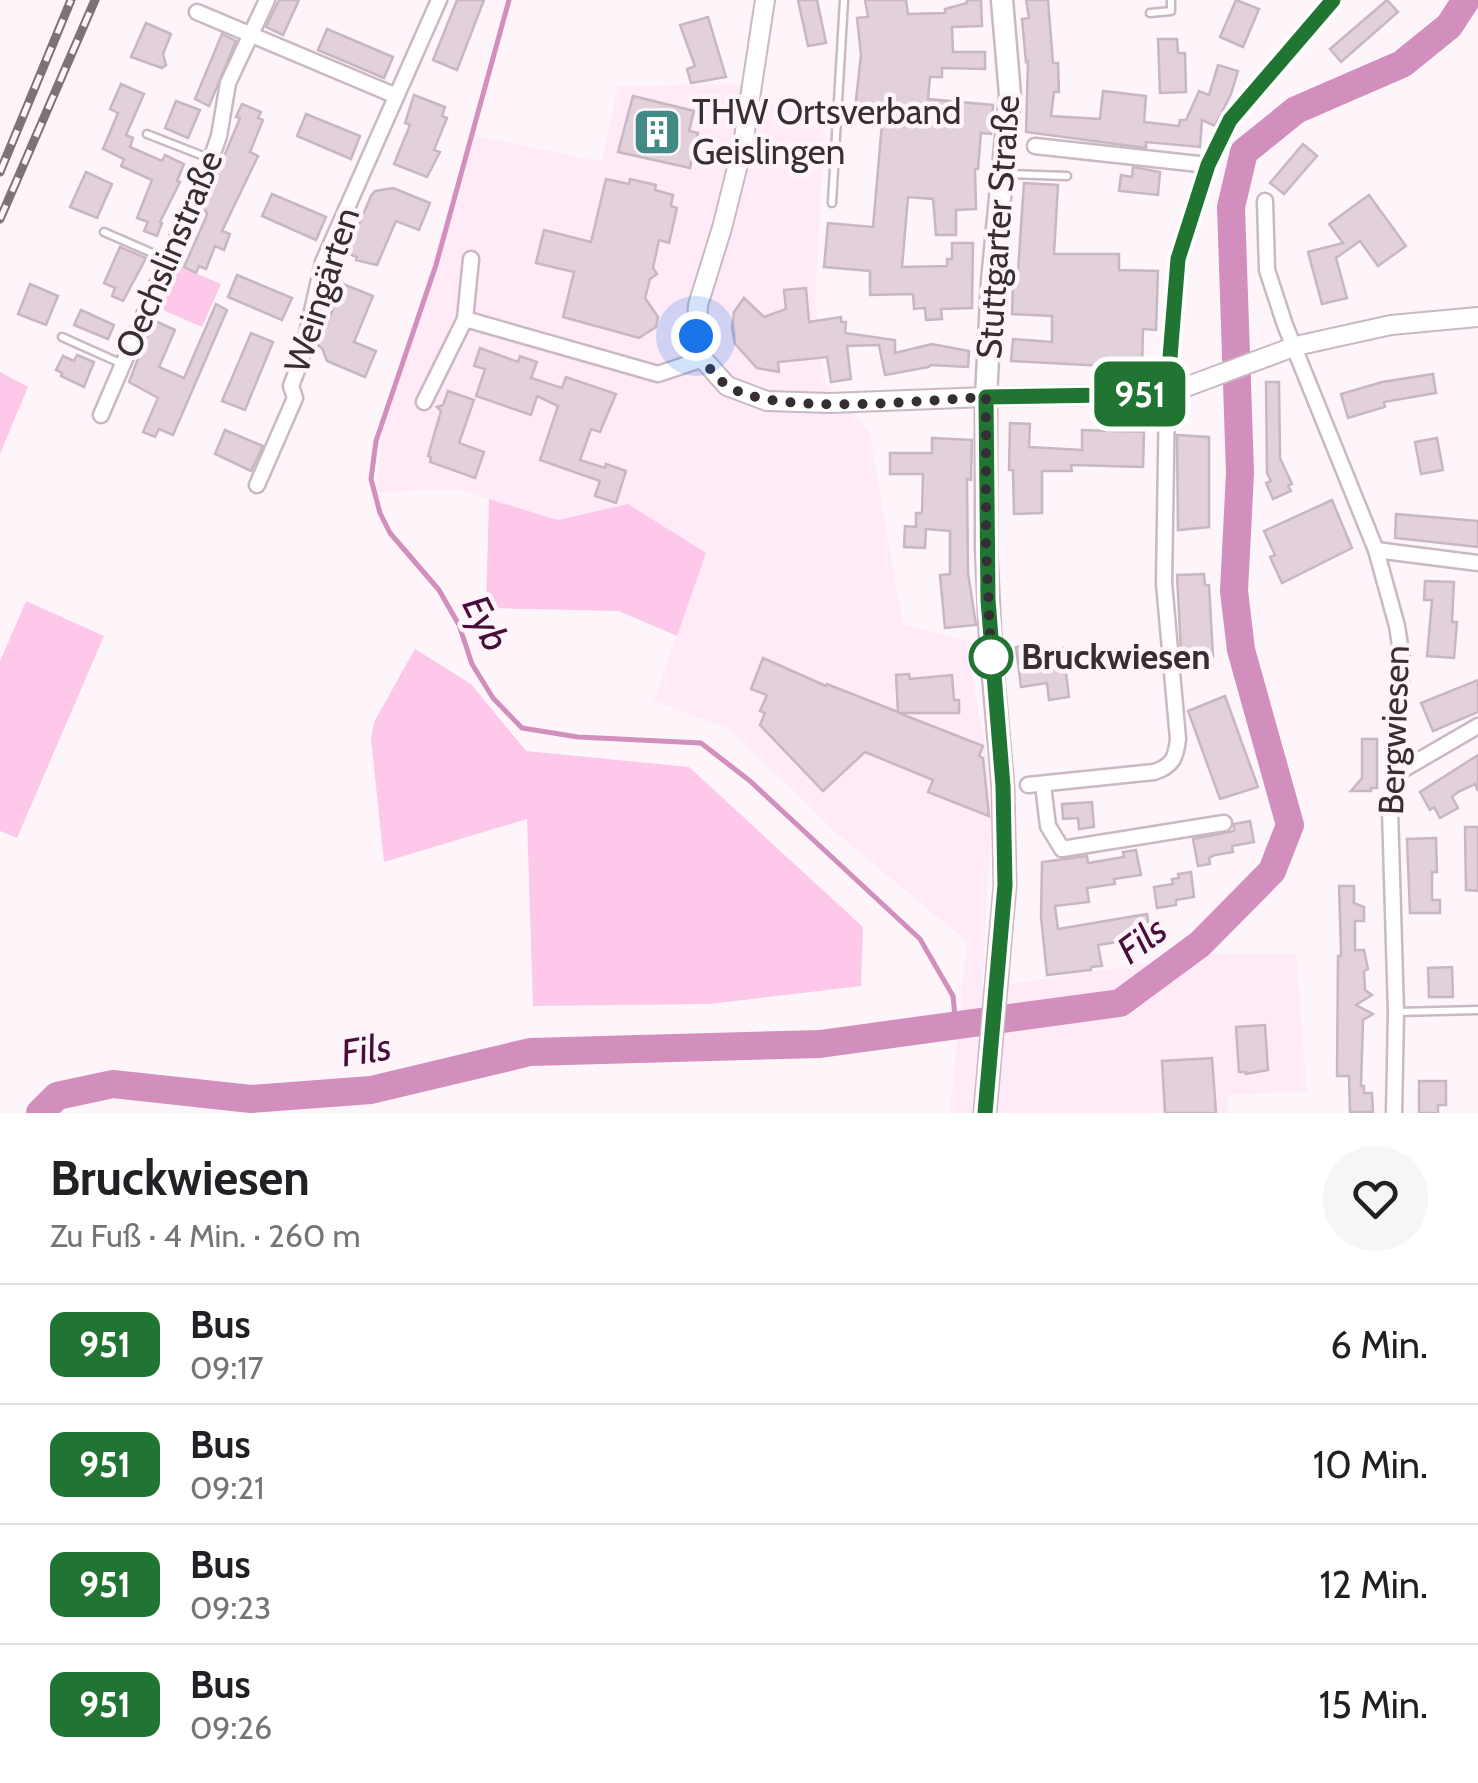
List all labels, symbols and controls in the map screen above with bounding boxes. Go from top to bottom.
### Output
place label: THW Ortsverband Geislingen [692,90,962,173]
street label: Stuttgarter Straße [967,93,1028,361]
building icon: THW Ortsverband Geislingen [631,106,683,158]
street label: Oechslinstraße [106,144,232,364]
street label: Weingärten [275,202,368,378]
your location [671,311,721,361]
line badge: 951 [1082,362,1198,426]
text: 951 [1114,373,1166,416]
water label: Eyb [453,587,520,659]
place label: Bruckwiesen [1021,635,1210,678]
marker: Bruckwiesen [970,636,1012,678]
street label: Bergwiesen [1369,644,1418,816]
water label: Fils [1108,906,1176,973]
water label: Fils [338,1022,394,1077]
button: heart [1323,1146,1428,1251]
text: Bruckwiesen [50,1149,310,1207]
text: Zu Fuß · 4 Min. · 260 m [50,1216,361,1255]
text: Bus [190,1301,251,1348]
text: 6 Min. [1330,1321,1428,1368]
text: 951 [79,1323,131,1366]
text: 09:17 [190,1348,264,1387]
text: Bus [190,1421,251,1468]
text: 10 Min. [1313,1441,1428,1488]
text: 951 [79,1443,131,1486]
text: 09:21 [190,1468,264,1507]
text: Bus [190,1541,251,1588]
text: 12 Min. [1319,1561,1428,1608]
text: 951 [79,1563,131,1606]
text: 09:23 [190,1588,271,1627]
text: Bus [190,1661,251,1708]
text: 15 Min. [1319,1681,1428,1728]
text: 951 [79,1683,131,1726]
text: 09:26 [190,1708,272,1747]

